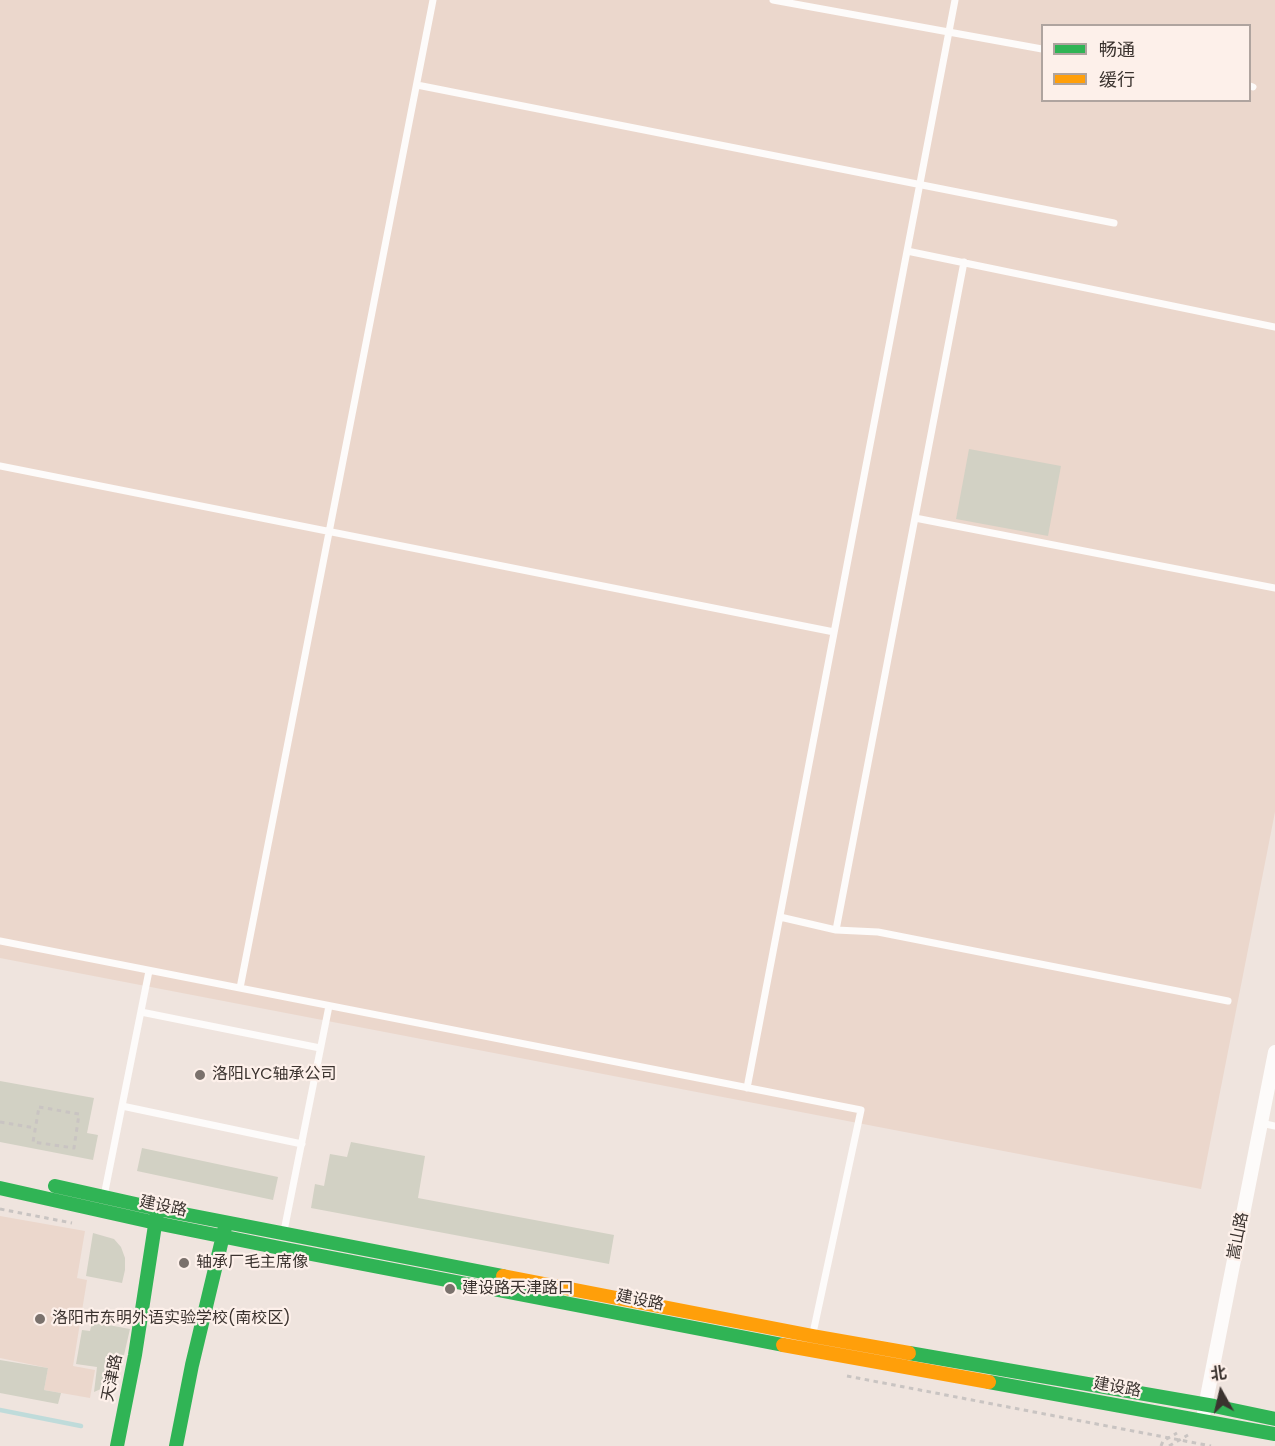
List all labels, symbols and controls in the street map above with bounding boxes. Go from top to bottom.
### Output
legend [1041,24,1251,102]
text: 畅通 [1099,37,1135,62]
text: 缓行 [1099,67,1135,92]
place label: 洛阳LYC轴承公司 [212,1065,337,1085]
marker: 洛阳LYC轴承公司 [193,1068,207,1082]
street label: 建设路 [138,1193,188,1221]
street label: 嵩山路 [1225,1211,1253,1261]
place label: 轴承厂毛主席像 [196,1253,308,1273]
marker: 轴承厂毛主席像 [177,1256,191,1270]
place label: 建设路天津路口 [462,1279,574,1299]
marker: 建设路天津路口 [443,1282,457,1296]
street label: 建设路 [615,1287,665,1315]
place label: 洛阳市东明外语实验学校(南校区) [52,1309,291,1329]
marker: 洛阳市东明外语实验学校(南校区) [33,1312,47,1326]
street label: 天津路 [99,1353,127,1403]
text: 北 [1209,1361,1228,1386]
north arrow [1191,1362,1251,1422]
street label: 建设路 [1092,1374,1142,1402]

